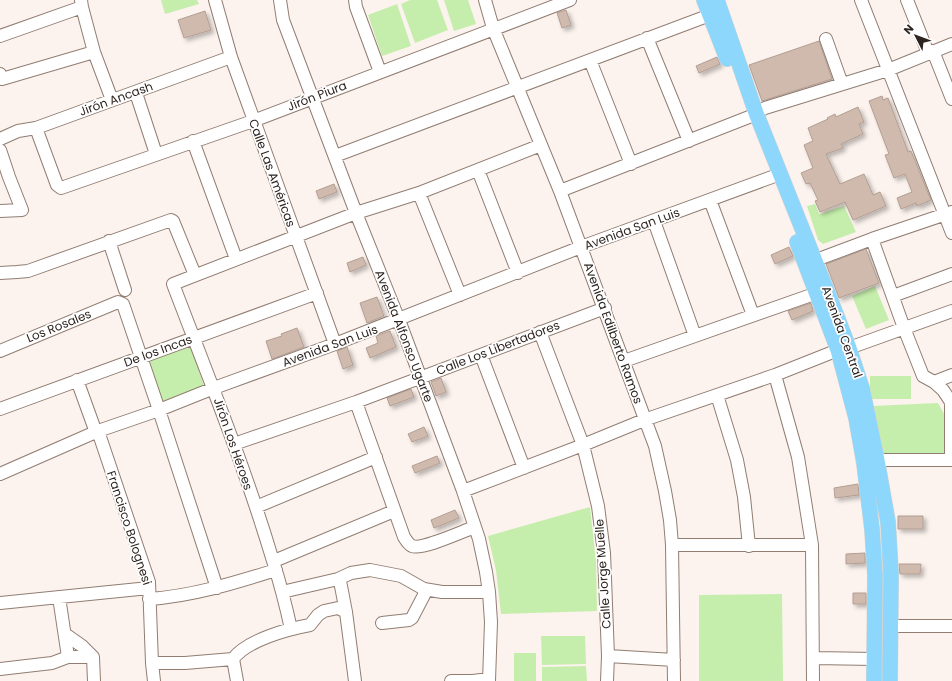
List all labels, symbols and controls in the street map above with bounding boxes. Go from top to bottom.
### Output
north arrow [896,16,936,56]
text: N [900,21,917,38]
street label: Jirón Piura [285,76,349,115]
street label: Jirón Ancash [77,77,155,120]
street label: Calle Las Américas [245,117,300,229]
street label: Avenida San Luis [582,203,682,254]
street label: Avenida Edilberto Ramos [580,260,647,406]
street label: Avenida Alfonso Ugarte [371,267,438,404]
street label: Avenida Central [818,284,867,380]
street label: Los Rosales [24,305,94,346]
street label: Calle Los Libertadores [434,316,562,379]
street label: Avenida San Luis [280,320,380,371]
street label: De los Incas [121,330,194,371]
street label: Jirón Los Héroes [210,396,257,492]
street label: Francisco Bolognesi [103,469,156,587]
street label: Calle Jorge Muelle [590,519,615,629]

